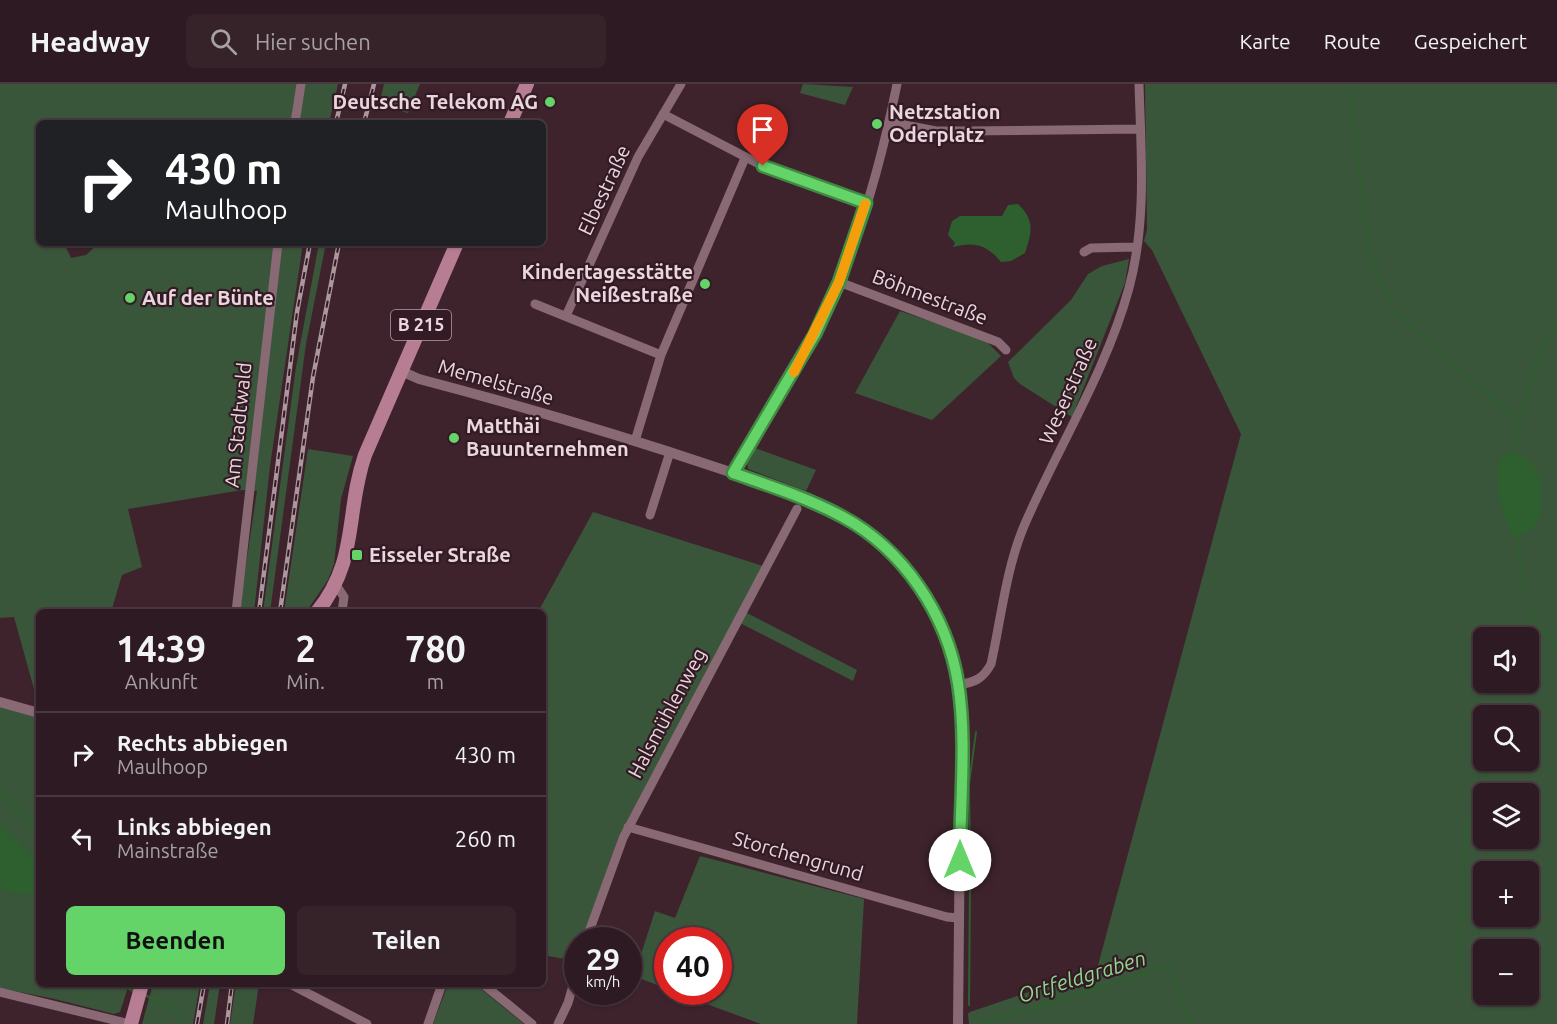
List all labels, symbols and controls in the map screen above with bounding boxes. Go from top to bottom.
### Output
search box [186,14,606,68]
icon: search [207,25,240,58]
text: Headway [30,26,150,57]
text: Hier suchen [255,29,371,54]
text: Karte [1239,29,1291,53]
text: Route [1324,29,1381,53]
text: Gespeichert [1414,29,1527,53]
place label: Deutsche Telekom AG [333,90,538,113]
marker: Deutsche Telekom AG [543,95,557,109]
place label: Netzstation Oderplatz [889,100,1000,146]
pin [737,104,788,166]
icon: arrive [746,113,779,146]
marker: Netzstation Oderplatz [870,117,884,131]
street label: Elbestraße [573,141,634,238]
icon: right [66,144,144,222]
text: 430 m [165,145,282,192]
text: Maulhoop [165,194,288,224]
place label: Kindertagesstätte Neißestraße [522,260,693,306]
street label: Böhmestraße [869,264,991,329]
marker: Kindertagesstätte Neißestraße [698,277,712,291]
place label: Auf der Bünte [142,286,274,309]
marker: Auf der Bünte [123,291,137,305]
road number: B 215 [391,310,451,340]
street label: Weserstraße [1034,334,1101,448]
street label: Memelstraße [436,354,557,409]
street label: Am Stadtwald [219,361,256,489]
place label: Matthäi Bauunternehmen [466,414,629,460]
marker: Matthäi Bauunternehmen [447,431,461,445]
place label: Eisseler Straße [369,543,511,566]
marker: Eisseler Straße [350,548,364,562]
map controls [1473,627,1539,1005]
button: sound [1473,627,1539,693]
text: 14:39 [116,628,206,669]
text: 2 [295,628,316,669]
text: 780 [405,628,466,669]
street label: Halsmühlenweg [623,644,711,782]
text: Ankunft [125,670,198,693]
text: Min. [286,670,325,693]
text: m [427,670,444,693]
button: search [1473,705,1539,771]
text: Rechts abbiegen [117,730,288,755]
icon: right [66,738,99,771]
text: 430 m [455,742,516,767]
text: Maulhoop [117,755,208,778]
button: layers [1473,783,1539,849]
text: Links abbiegen [117,814,272,839]
icon: left [66,822,99,855]
text: 260 m [455,826,516,851]
street label: Storchengrund [730,826,866,885]
position arrow [928,828,992,892]
text: Mainstraße [117,839,218,862]
button: + [1473,861,1539,927]
button: Beenden [66,906,285,975]
button: Teilen [297,906,516,975]
speed limit sign: 40 [654,927,732,1005]
button: − [1473,939,1539,1005]
text: 29 [586,942,620,976]
water label: Ortfeldgraben [1015,945,1149,1007]
text: km/h [586,973,620,990]

